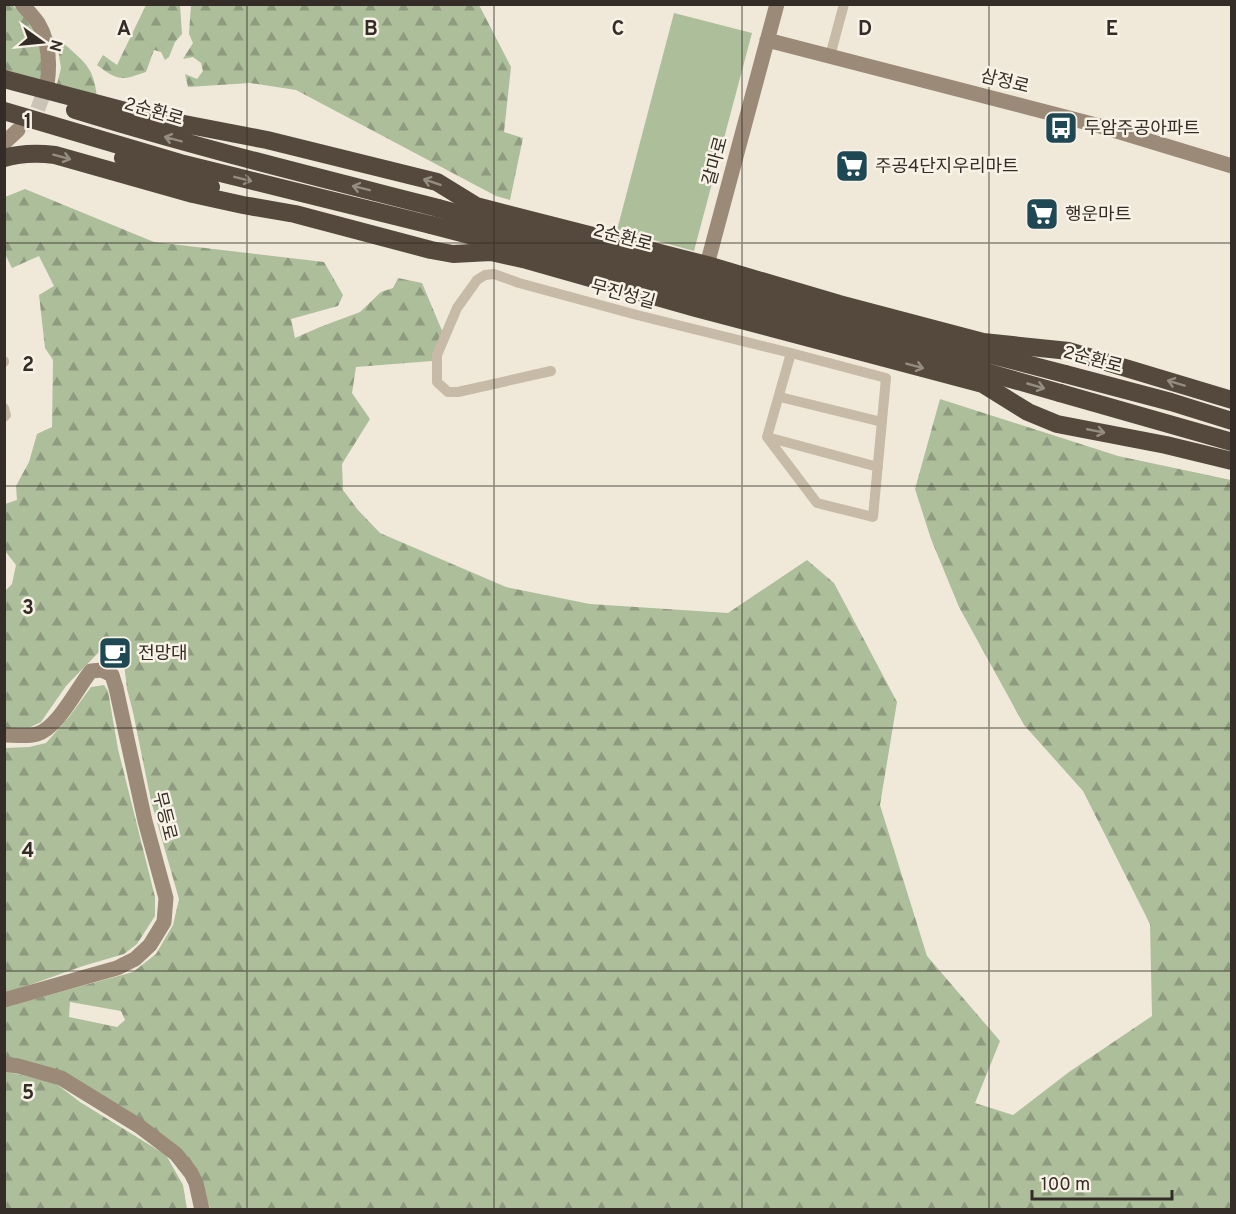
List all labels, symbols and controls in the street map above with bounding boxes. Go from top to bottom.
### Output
north arrow [12,12,72,72]
text: A [117,17,131,43]
text: B [364,17,378,43]
text: C [612,17,624,43]
text: D [858,17,872,43]
text: E [1106,17,1118,43]
text: N [43,37,66,54]
street label: 삼정로 [978,65,1032,100]
street label: 2순환로 [121,93,186,132]
text: 1 [24,110,32,136]
bus stop icon: 두암주공아파트 [1043,110,1079,146]
place label: 두암주공아파트 [1084,118,1200,141]
one-way arrow [163,133,182,144]
street label: 갈마로 [699,134,734,188]
supermarket icon: 주공4단지우리마트 [834,148,870,184]
one-way arrow [52,152,71,163]
place label: 주공4단지우리마트 [875,156,1019,179]
one-way arrow [233,173,252,185]
one-way arrow [423,176,442,187]
one-way arrow [352,182,371,194]
supermarket icon: 행운마트 [1024,196,1060,232]
place label: 행운마트 [1065,204,1131,227]
street label: 2순환로 [590,219,655,257]
street label: 무진성길 [588,276,658,315]
street label: 2순환로 [1060,341,1125,379]
text: 2 [22,353,34,379]
one-way arrow [905,361,924,372]
one-way arrow [1167,377,1186,388]
one-way arrow [1026,381,1045,392]
one-way arrow [1086,426,1106,437]
text: 3 [22,596,34,622]
cafe icon: 전망대 [97,635,133,671]
place label: 전망대 [138,643,188,666]
street label: 무등로 [146,789,181,843]
text: 4 [22,839,34,865]
text: 5 [22,1081,34,1107]
scale bar [1032,1163,1172,1201]
text: 100 m [1041,1174,1090,1197]

